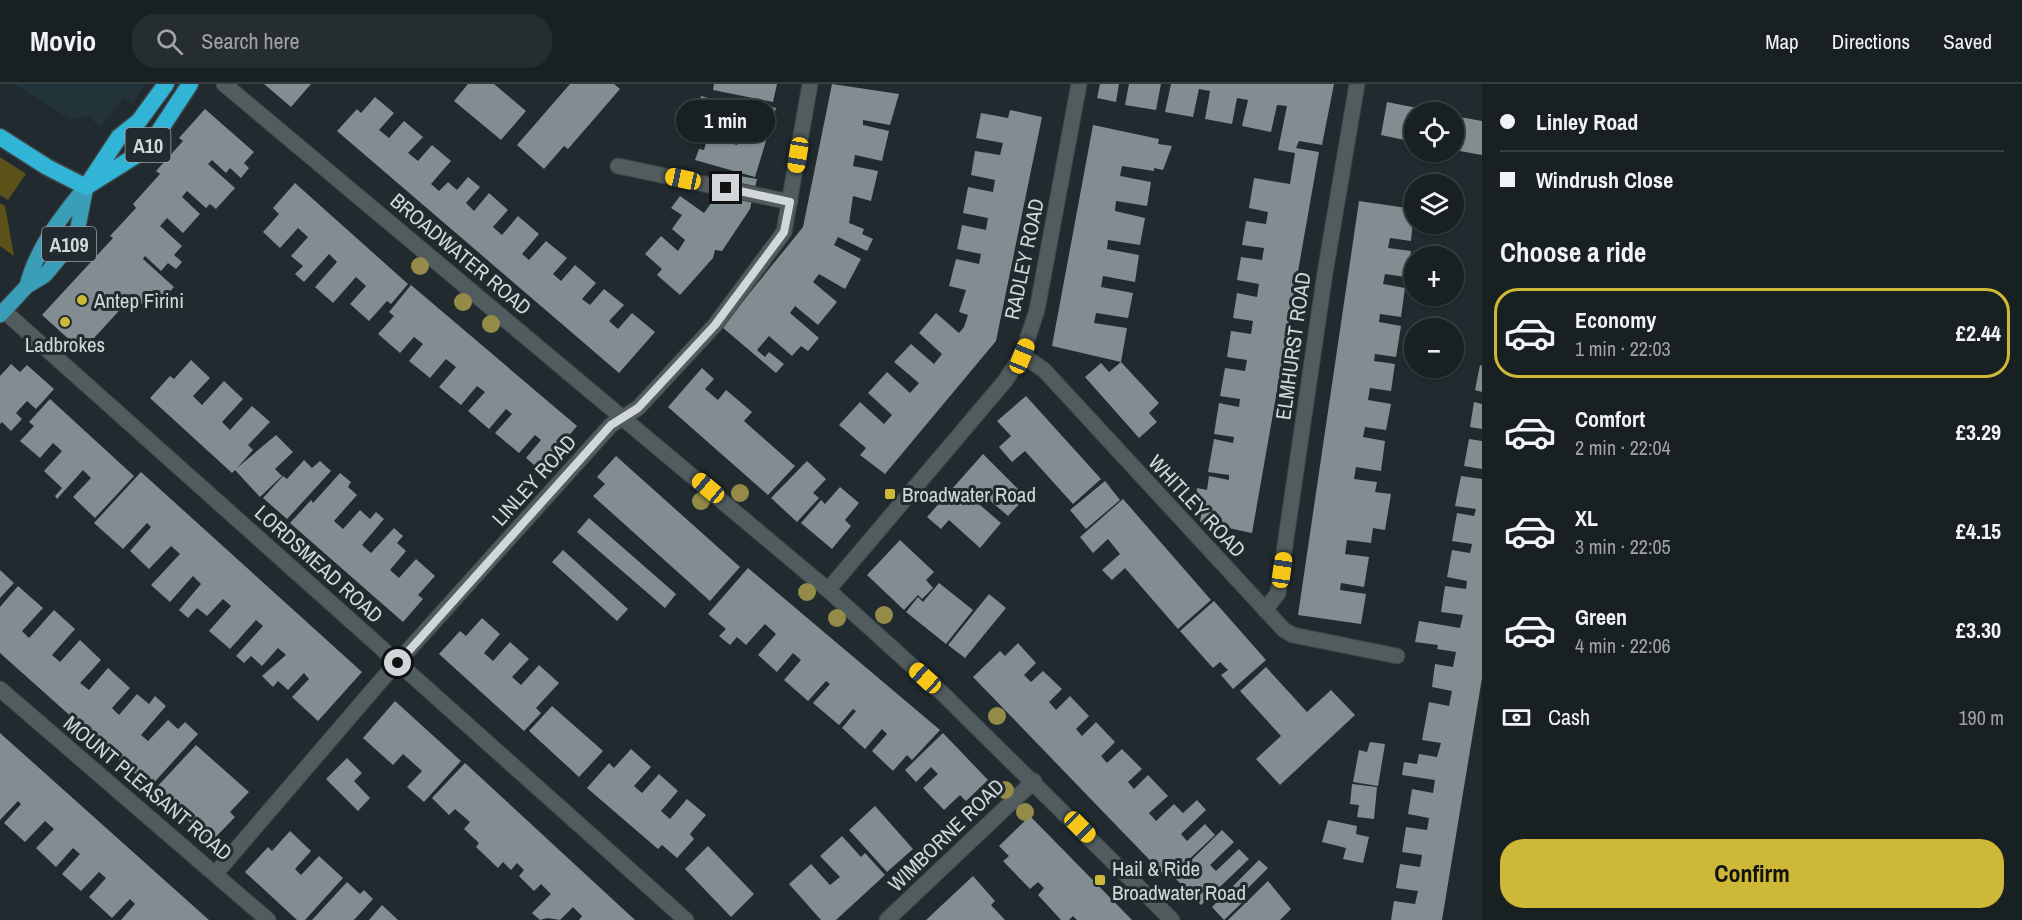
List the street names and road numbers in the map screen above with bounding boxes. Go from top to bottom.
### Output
road number: A10 [126,128,170,162]
street label: BROADWATER ROAD [384,186,538,322]
street label: RADLEY ROAD [997,196,1051,322]
road number: A109 [42,227,96,261]
street label: ELMHURST ROAD [1268,270,1318,422]
street label: LINLEY ROAD [485,428,583,532]
street label: WHITLEY ROAD [1142,448,1252,564]
street label: LORDSMEAD ROAD [248,498,390,630]
street label: MOUNT PLEASANT ROAD [58,709,238,867]
street label: WIMBORNE ROAD [882,772,1010,898]

